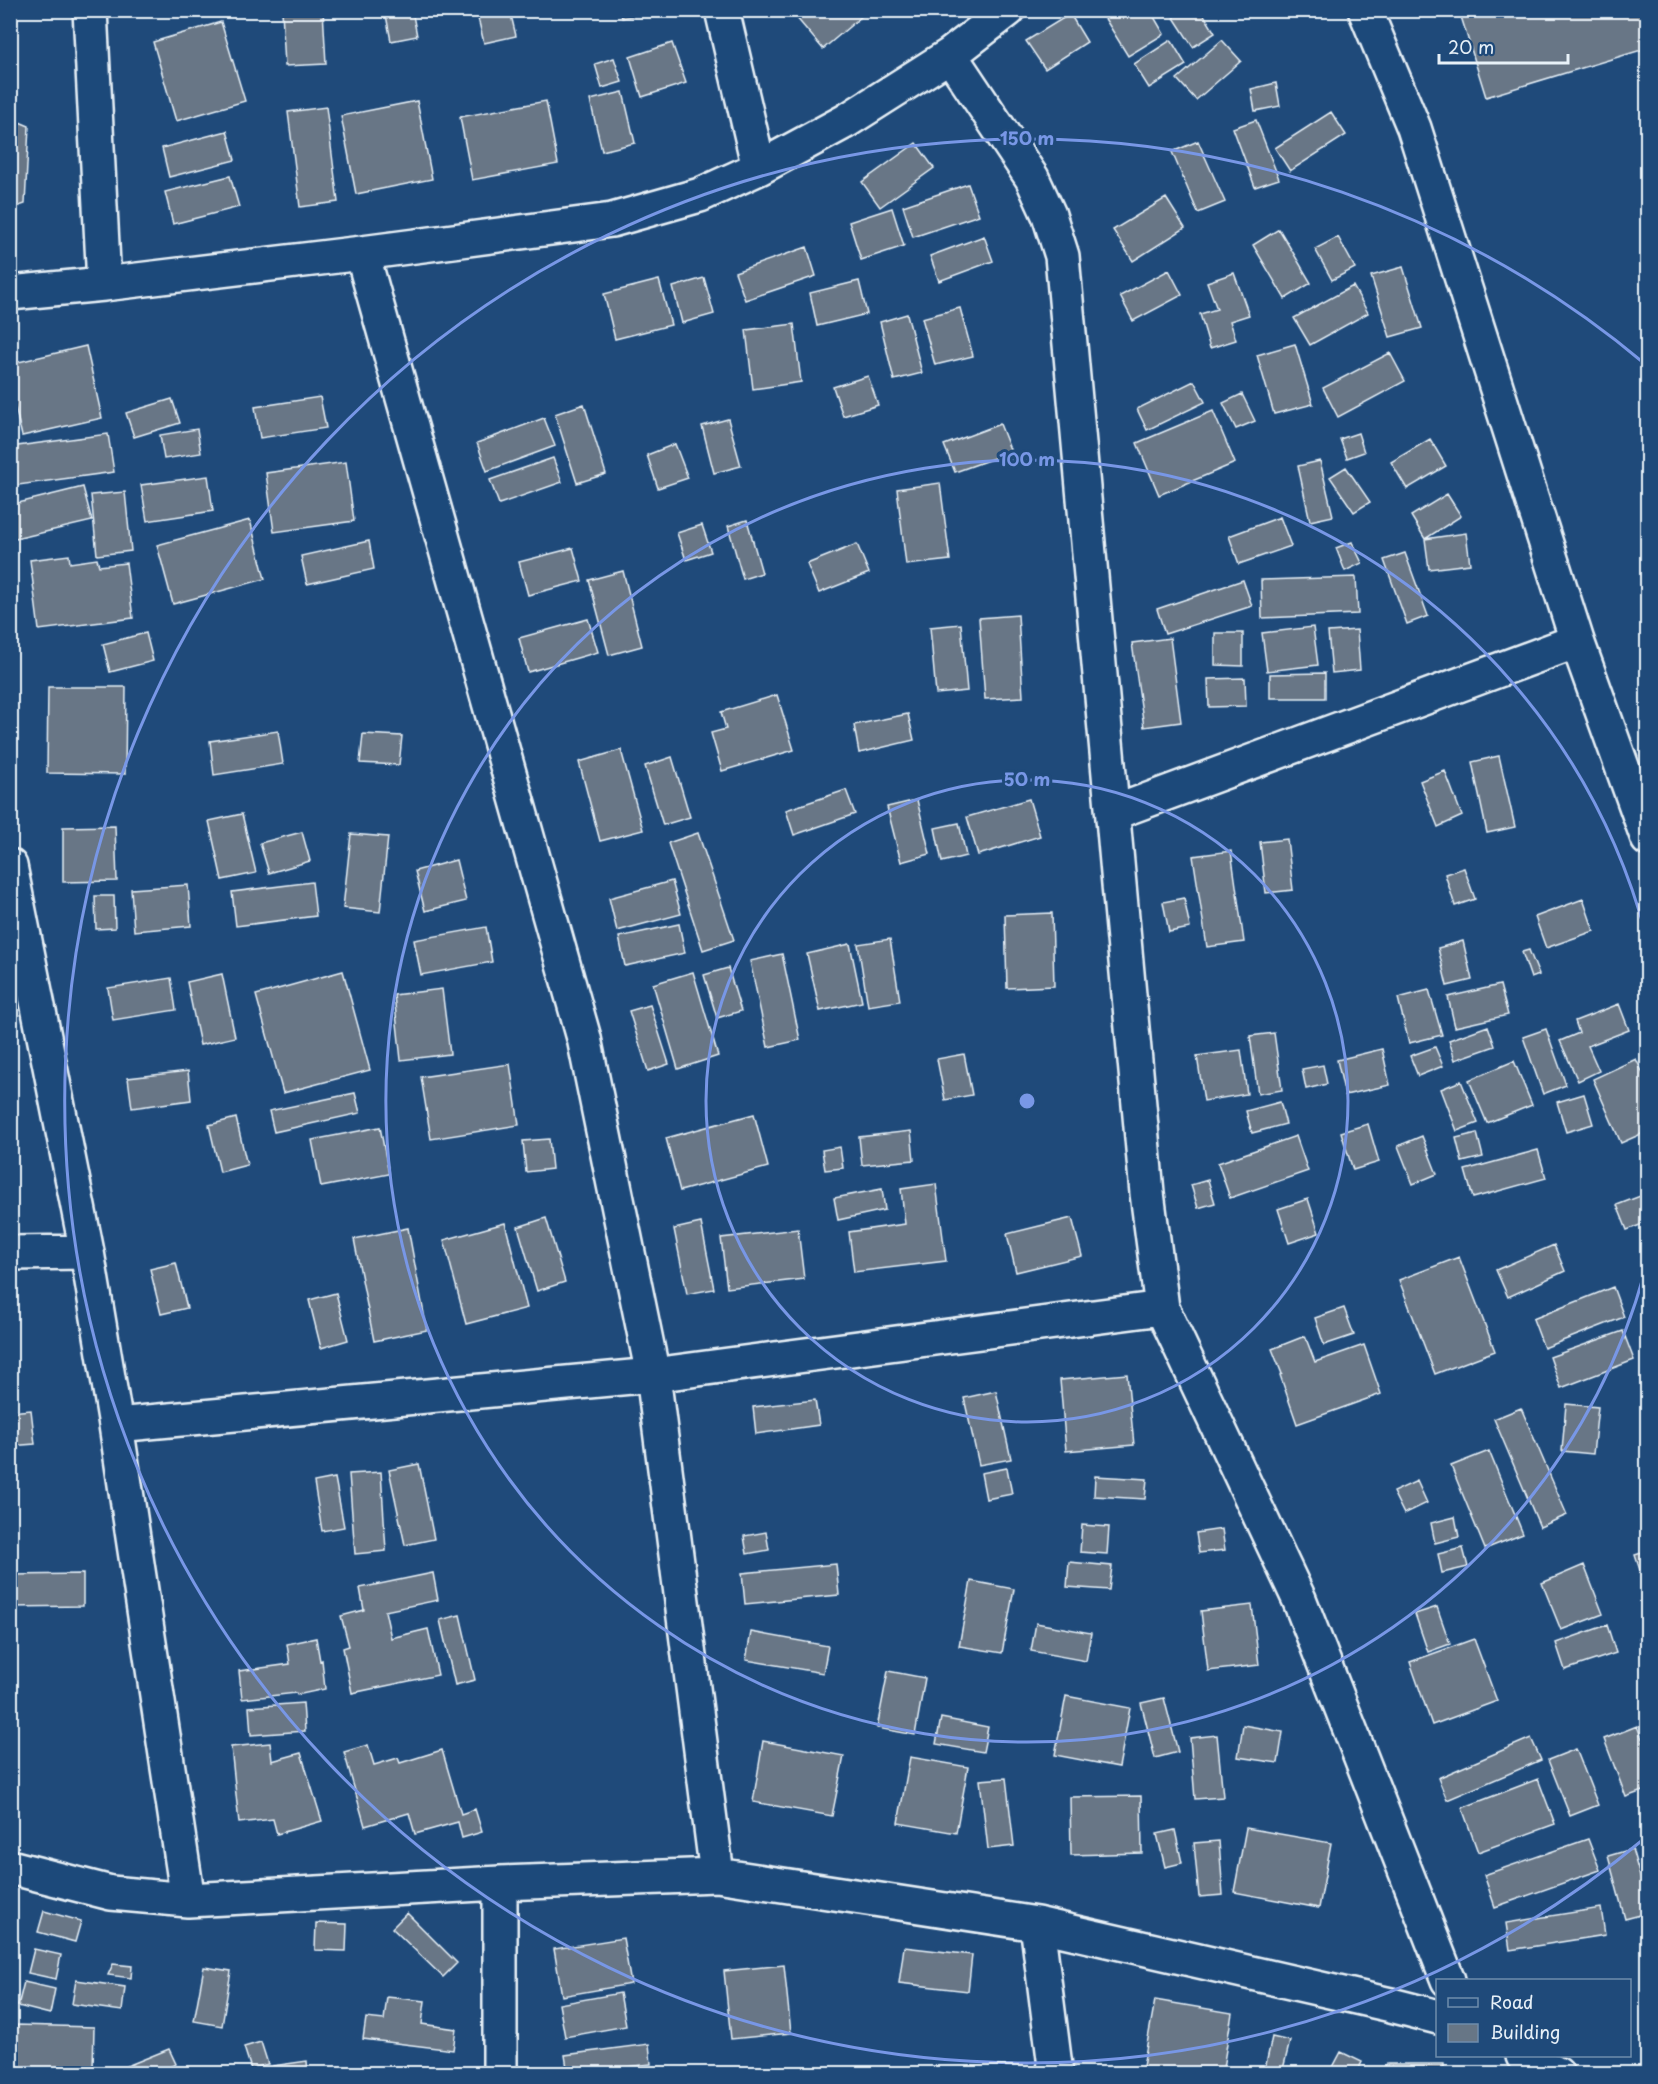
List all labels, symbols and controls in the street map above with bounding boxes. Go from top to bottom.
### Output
scale bar [1439,27,1568,65]
text: 20 m [1448,33,1494,60]
text: 150 m [1000,124,1054,151]
text: 100 m [999,445,1055,472]
text: 50 m [1004,765,1050,792]
centre of rings [1017,1091,1037,1111]
legend [1436,1979,1631,2057]
text: Road [1490,1988,1534,2015]
text: Building [1490,2018,1560,2045]

